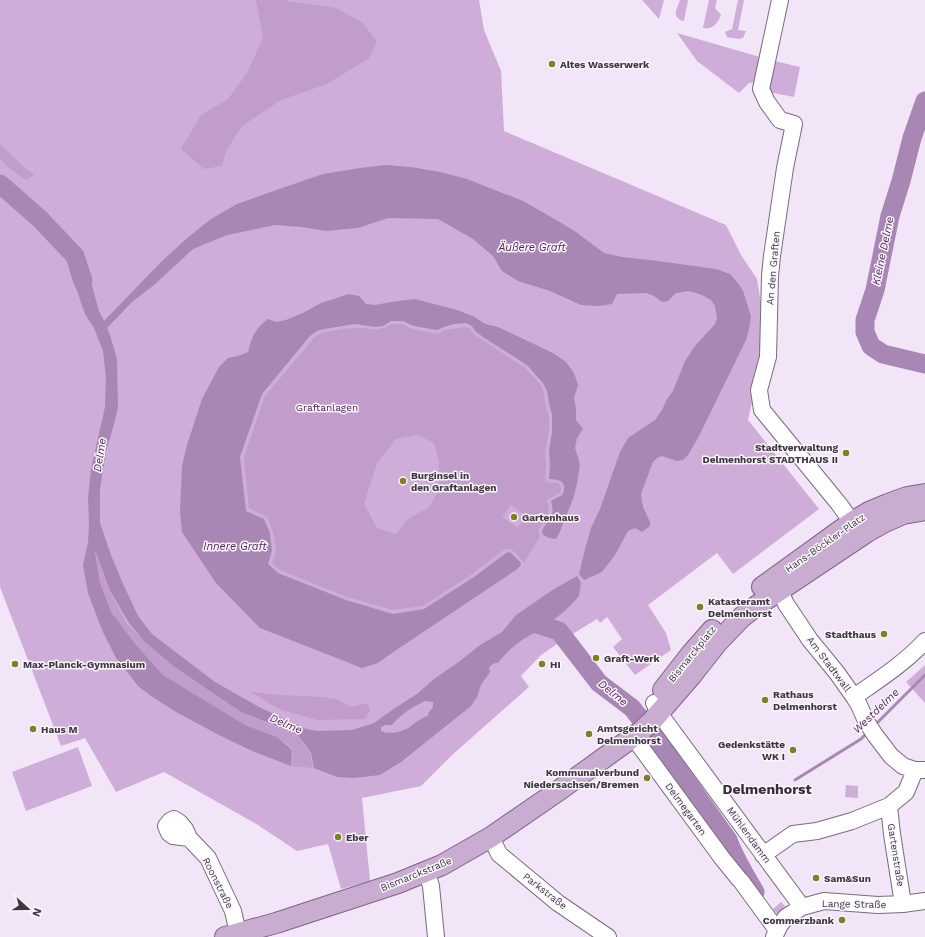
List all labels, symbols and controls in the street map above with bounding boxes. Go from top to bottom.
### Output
marker: Altes Wasserwerk [547,59,557,69]
place label: Altes Wasserwerk [560,59,650,70]
water label: Kleine Delme [869,216,897,286]
street label: An den Graften [764,231,782,305]
water label: Äußere Graft [497,240,566,254]
park label: Graftanlagen [296,402,358,413]
water label: Delme [91,437,109,473]
place label: Stadtverwaltung Delmenhorst STADTHAUS II [702,442,838,465]
marker: Stadtverwaltung Delmenhorst STADTHAUS II [841,448,851,458]
place label: Burginsel in den Graftanlagen [411,470,496,493]
marker: Burginsel in den Graftanlagen [398,476,408,486]
street label: Hans-Böckler-Platz [783,511,867,575]
marker: Gartenhaus [509,512,519,522]
place label: Gartenhaus [522,512,580,523]
water label: Innere Graft [203,540,267,553]
place label: Katasteramt Delmenhorst [708,596,772,619]
marker: Katasteramt Delmenhorst [695,602,705,612]
street label: Bismarckplatz [666,624,718,684]
place label: Stadthaus [825,629,877,640]
marker: Stadthaus [879,629,889,639]
street label: Am Stadtwall [805,634,853,694]
marker: Graft-Werk [591,653,601,663]
place label: Graft-Werk [604,653,660,664]
marker: Max-Planck-Gymnasium [10,659,20,669]
place label: Max-Planck-Gymnasium [23,659,145,670]
marker: HI [537,659,547,669]
place label: HI [550,659,561,670]
water label: Delme [596,677,630,709]
water label: Westdelme [850,686,902,736]
place label: Rathaus Delmenhorst [773,689,837,712]
marker: Rathaus Delmenhorst [760,695,770,705]
water label: Delme [268,711,304,737]
place label: Amtsgericht Delmenhorst [597,723,661,746]
marker: Haus M [28,724,38,734]
place label: Haus M [41,724,78,735]
marker: Amtsgericht Delmenhorst [584,729,594,739]
place label: Gedenkstätte WK I [718,739,785,762]
marker: Gedenkstätte WK I [788,745,798,755]
place label: Kommunalverbund Niedersachsen/Bremen [523,767,639,790]
marker: Kommunalverbund Niedersachsen/Bremen [642,773,652,783]
street label: Delmegarten [663,781,709,837]
district label: Delmenhorst [722,781,812,797]
street label: Mühlendamm [725,805,773,865]
street label: Gartenstraße [886,823,906,888]
marker: Eber [333,832,343,842]
place label: Eber [346,832,369,843]
street label: Bismarckstraße [379,855,453,893]
street label: Roonstraße [200,856,236,911]
street label: Parkstraße [521,871,569,912]
marker: Sam&Sun [811,873,821,883]
place label: Sam&Sun [824,873,871,884]
north arrow [8,889,48,929]
street label: Lange Straße [822,898,887,910]
text: N [29,906,44,919]
place label: Commerzbank [763,915,835,926]
marker: Commerzbank [837,915,847,925]

